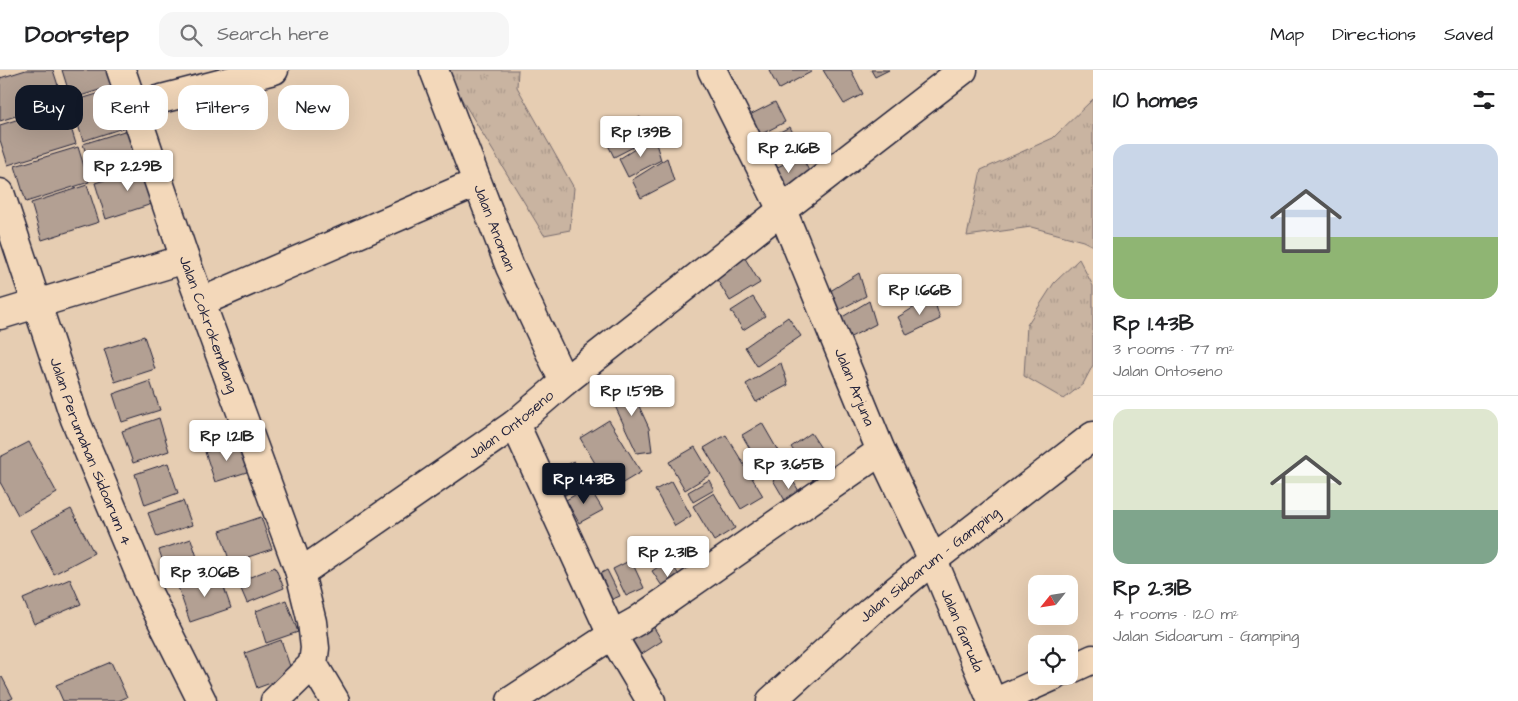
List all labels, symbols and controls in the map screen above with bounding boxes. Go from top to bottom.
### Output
search box [159,12,509,57]
text: Doorstep [25,18,129,52]
icon: search [177,21,205,49]
text: Search here [217,21,329,48]
text: Map [1270,22,1304,47]
text: Directions [1332,22,1416,47]
text: Saved [1444,22,1493,47]
chip: Buy [15,85,83,130]
chip: Rent [93,85,168,130]
chip: Filters [178,85,268,130]
chip: New [278,85,349,130]
text: 10 homes [1113,86,1198,115]
icon: filters [1470,86,1498,114]
pin: Rp 1.39B [589,116,693,158]
text: Rp 1.39B [611,121,671,143]
pin: Rp 2.16B [737,132,841,174]
text: Rp 2.16B [758,137,820,159]
pin: Rp 2.29B [76,150,180,192]
text: Rp 2.29B [94,155,162,177]
icon: home [1261,176,1351,266]
street label: Jalan Anoman [469,181,521,275]
street label: Jalan Cokrokembang [174,253,244,396]
pin: Rp 1.66B [868,274,972,316]
text: Rp 1.66B [889,279,951,301]
text: Rp 1.43B [1113,309,1194,338]
text: 3 rooms · 77 m² [1113,338,1234,360]
street label: Jalan Arjuna [829,345,880,430]
street label: Jalan Perumahan Sidoarum 4 [45,355,137,548]
text: Jalan Ontoseno [1113,360,1223,382]
pin: Rp 1.59B [580,374,684,417]
text: Rp 1.59B [601,380,663,402]
street label: Jalan Ontoseno [464,385,559,464]
pin: Rp 1.21B [175,420,279,462]
text: Rp 1.21B [200,425,254,447]
icon: home [1261,442,1351,532]
pin: Rp 3.65B [737,448,841,490]
text: Rp 3.65B [754,453,824,475]
pin: Rp 1.43B [532,462,636,505]
text: Rp 1.43B [553,468,615,490]
street label: Jalan Sidoarum - Gamping [854,502,1005,627]
pin: Rp 2.31B [616,536,720,578]
text: Rp 2.31B [638,541,698,563]
pin: Rp 3.06B [153,556,257,598]
text: Rp 3.06B [171,561,239,583]
text: Rp 2.31B [1113,574,1191,603]
north arrow [1028,575,1078,625]
map controls [1028,575,1078,685]
street label: Jalan Garuda [936,585,989,675]
text: 4 rooms · 120 m² [1113,603,1239,625]
text: Jalan Sidoarum - Gamping [1113,625,1299,647]
button: locate [1028,635,1078,685]

